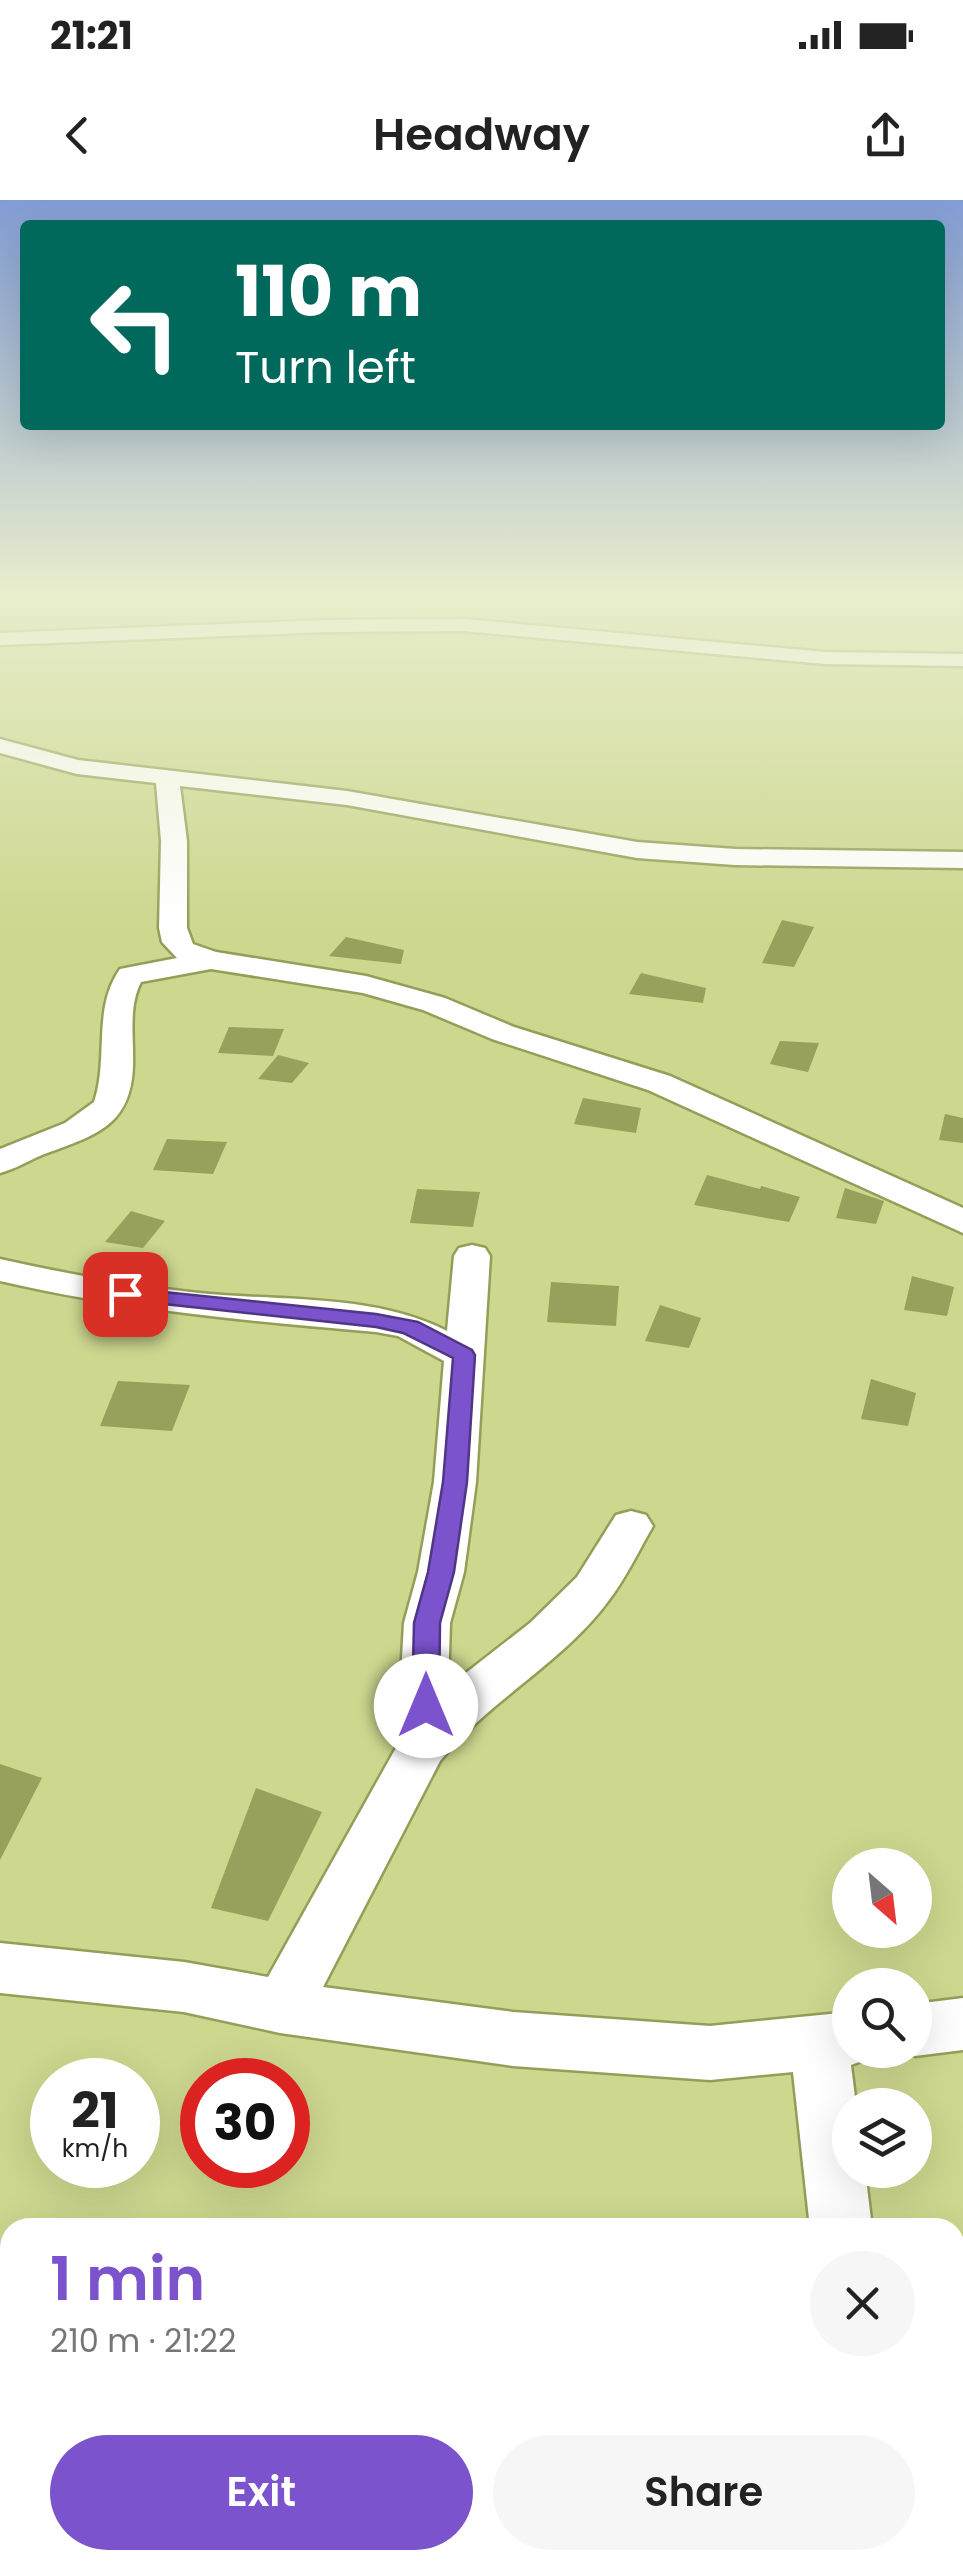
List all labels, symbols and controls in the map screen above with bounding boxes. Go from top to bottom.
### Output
text: 21:21 [50,9,133,62]
text: Headway [373,103,590,166]
icon: back [50,108,105,163]
icon: share [858,108,913,163]
text: 110 m [235,242,422,341]
icon: left [70,260,200,390]
text: Turn left [235,336,416,399]
pin [83,1252,168,1337]
icon: arrive [98,1267,153,1322]
position arrow [374,1654,478,1758]
north arrow [832,1848,932,1948]
map controls [832,1848,932,2188]
button: search [832,1968,932,2068]
speed limit sign: 30 [180,2058,310,2188]
text: 21 [71,2075,119,2146]
button: layers [832,2088,932,2188]
text: km/h [62,2131,128,2166]
text: 1 min [50,2237,205,2321]
button: close [810,2251,915,2356]
text: 210 m · 21:22 [50,2318,236,2363]
button: Exit [50,2435,473,2550]
button: Share [493,2435,915,2550]

